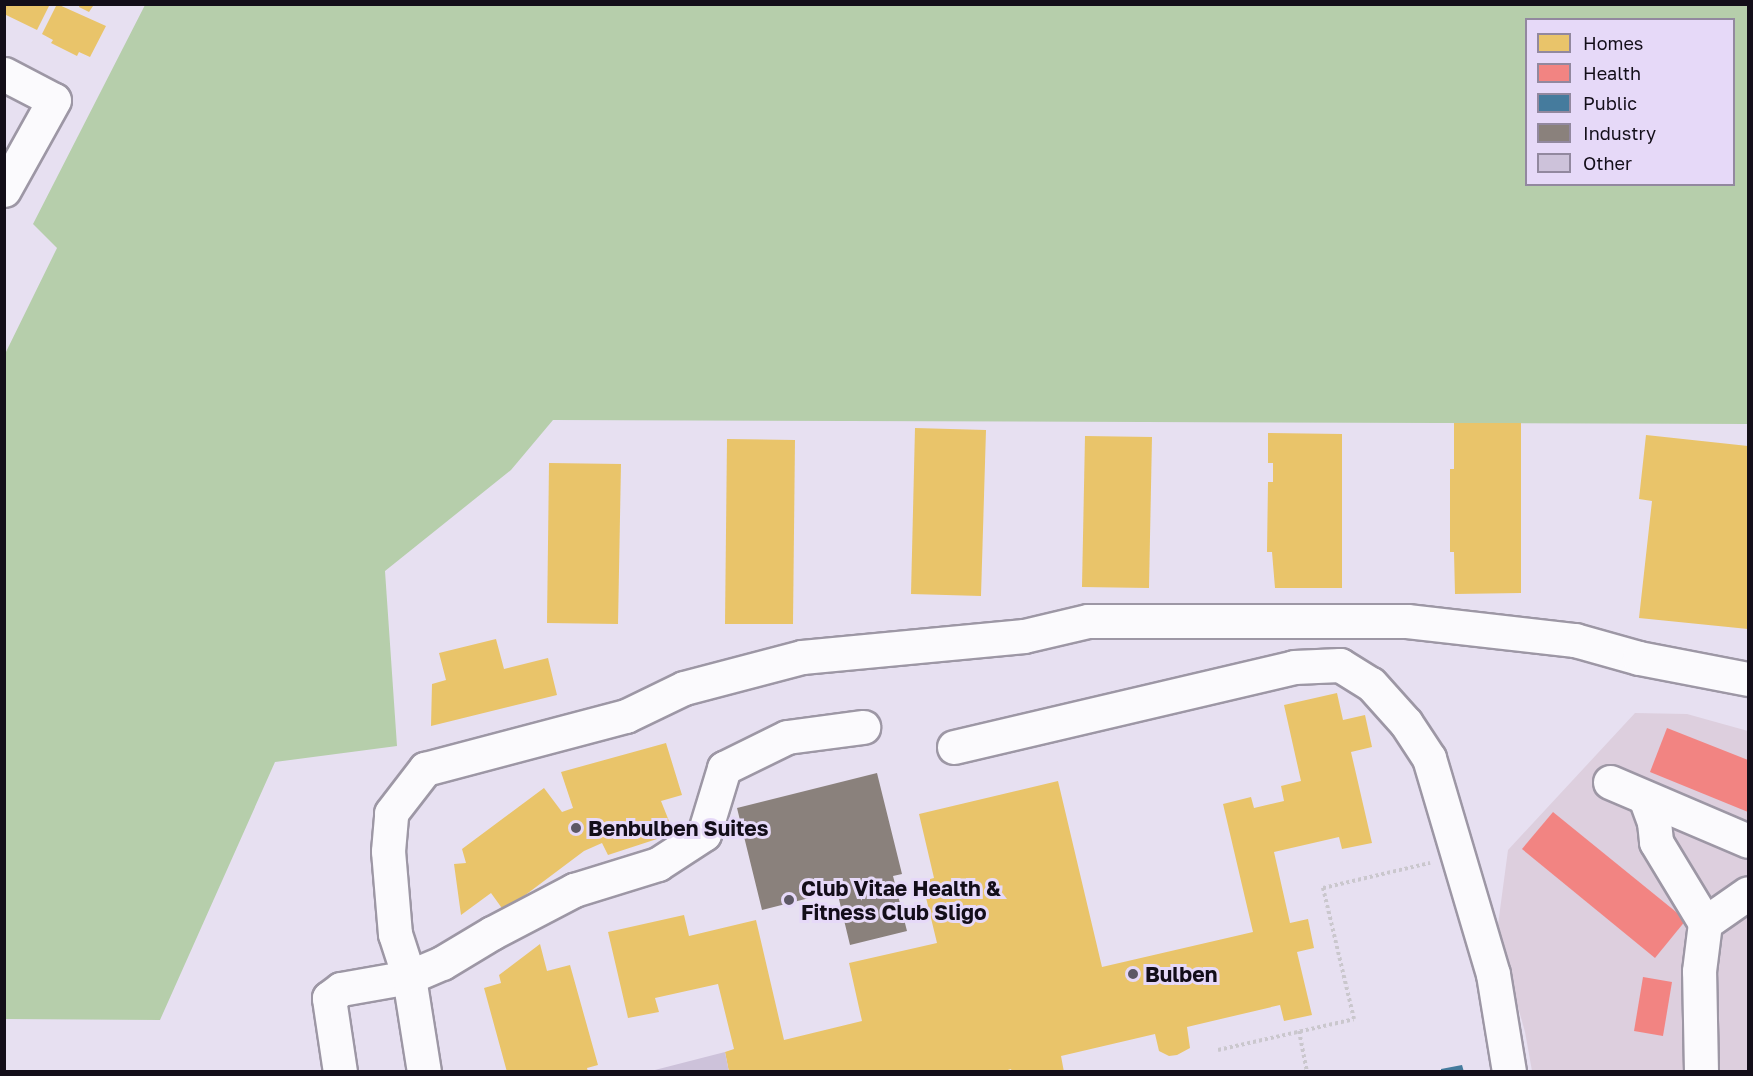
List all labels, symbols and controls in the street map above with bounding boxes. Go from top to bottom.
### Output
legend [1525,18,1735,186]
text: Homes [1583,32,1643,54]
text: Health [1583,62,1641,84]
text: Public [1583,92,1637,114]
text: Industry [1583,122,1656,144]
text: Other [1583,152,1632,174]
place label: Benbulben Suites [588,815,768,841]
marker: Benbulben Suites [569,821,583,835]
place label: Club Vitae Health & Fitness Club Sligo [801,875,1001,925]
marker: Club Vitae Health & Fitness Club Sligo [782,893,796,907]
place label: Bulben [1145,961,1217,987]
marker: Bulben [1126,967,1140,981]

